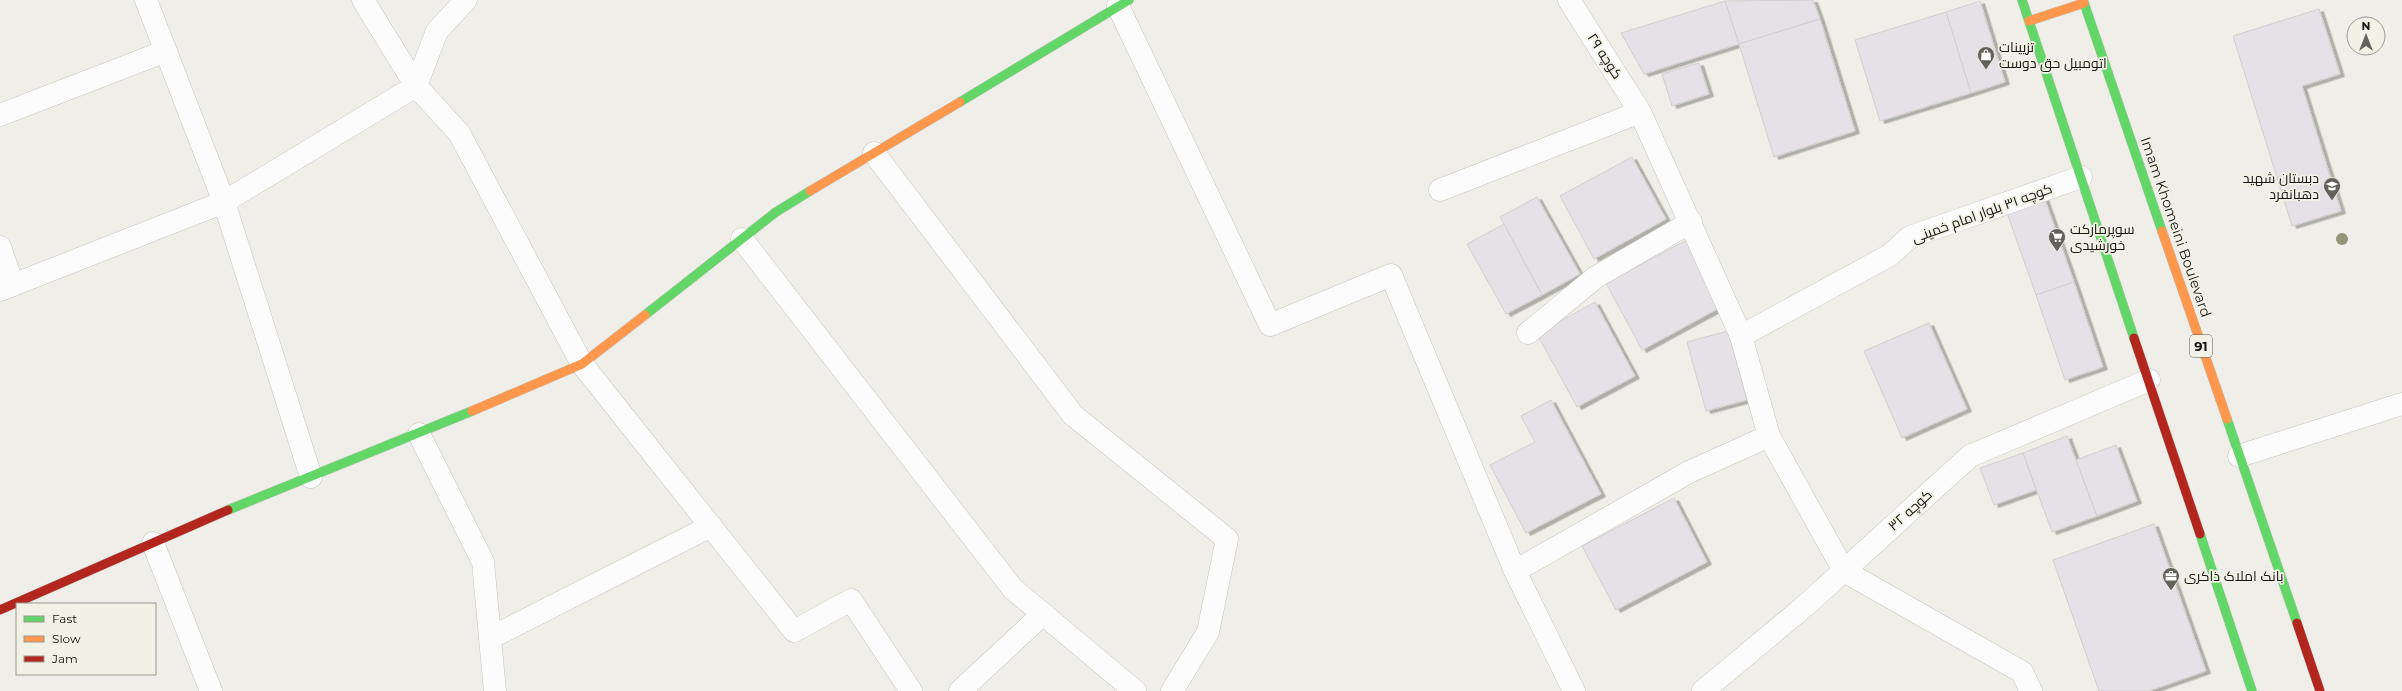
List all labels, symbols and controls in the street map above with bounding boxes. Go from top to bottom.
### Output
north arrow [2346,16,2386,56]
text: N [2362,19,2370,33]
street label: کوچه ۲۹ [1583,30,1626,83]
place label: تزیینات اتومبیل حق دوست [1999,38,2107,72]
shop icon: تزیینات اتومبیل حق دوست [1976,45,1996,70]
street label: Imam Khomeini Boulevard [2137,135,2215,319]
place label: دبستان شهید دهبانفرد [2243,169,2319,203]
school or university icon: دبستان شهید دهبانفرد [2322,176,2342,201]
street label: کوچه ۳۱ بلوار امام خمینی [1909,179,2055,248]
place label: سوپرمارکت خورشیدی [2070,220,2135,254]
supermarket icon: سوپرمارکت خورشیدی [2047,227,2067,252]
road number: 91 [2190,335,2212,357]
street label: کوچه ۳۲ [1884,486,1936,535]
office icon: بانک املاک ذاکری [2161,566,2181,591]
place label: بانک املاک ذاکری [2184,567,2284,585]
legend [16,603,156,675]
text: Fast [52,611,77,626]
text: Slow [52,631,81,646]
text: Jam [51,651,78,666]

